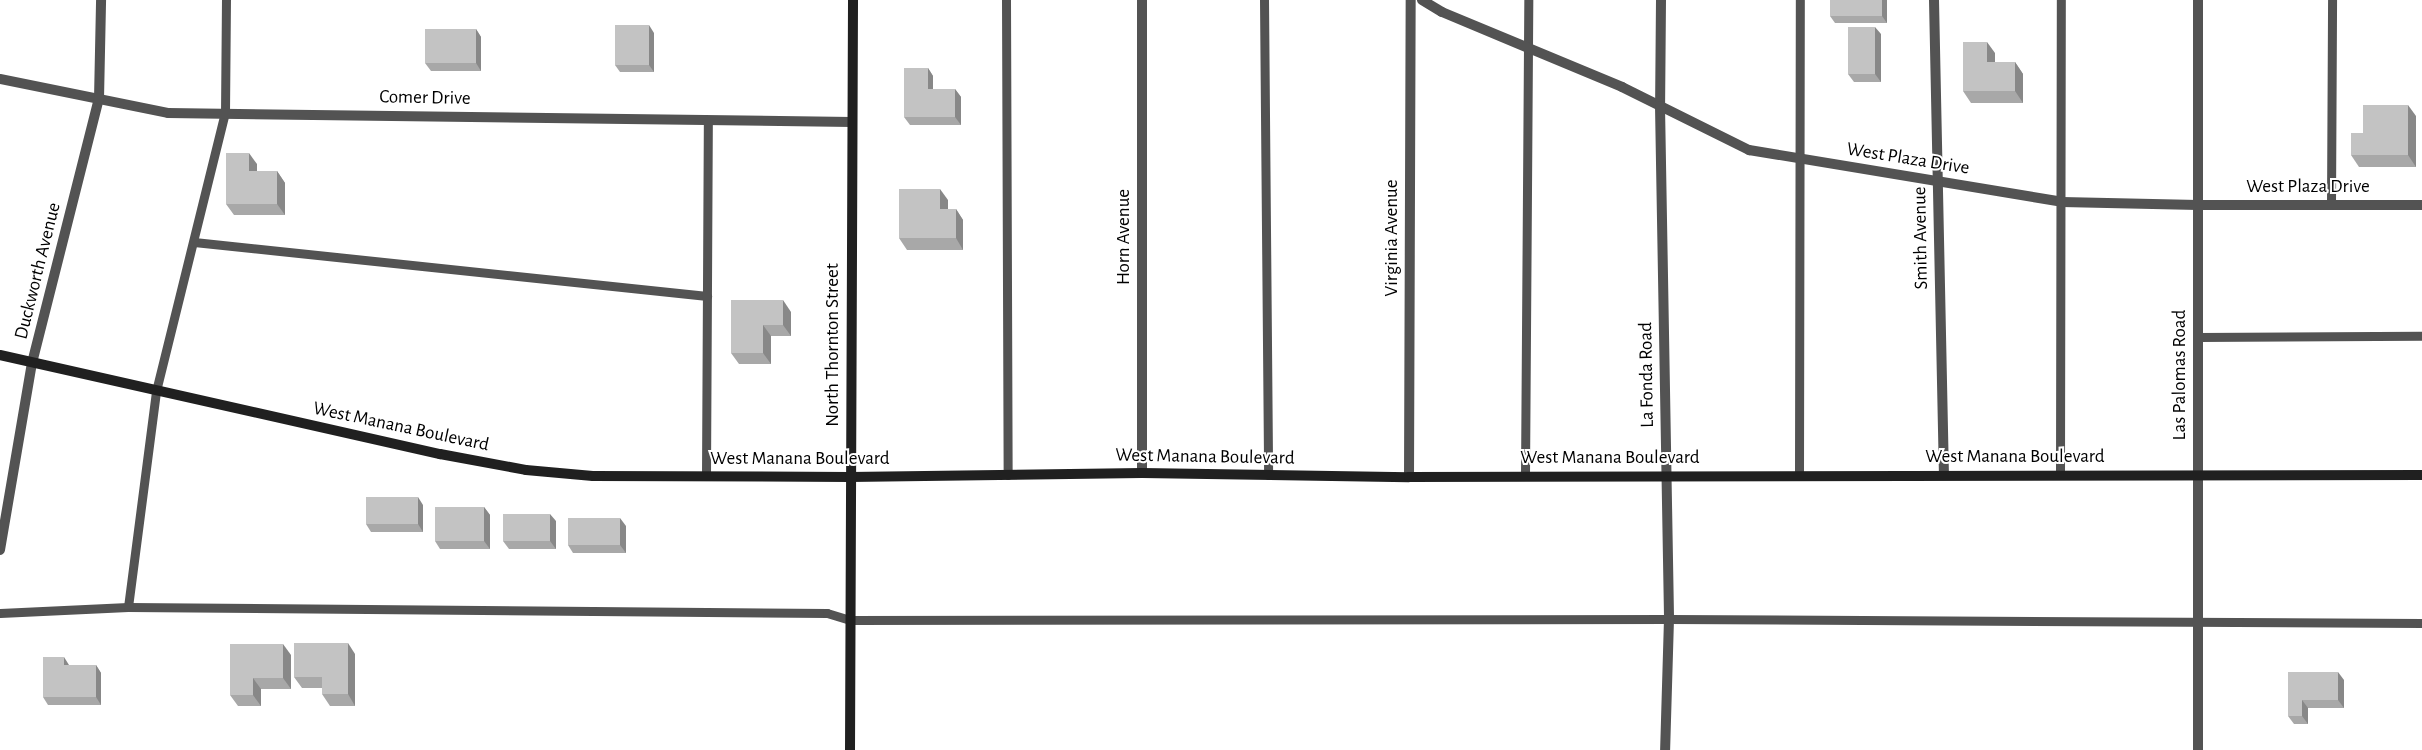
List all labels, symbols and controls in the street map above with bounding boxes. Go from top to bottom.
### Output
street label: Comer Drive [379,86,471,110]
street label: West Plaza Drive [1845,138,1971,180]
street label: West Plaza Drive [2246,176,2370,198]
street label: Virginia Avenue [1381,179,1403,297]
street label: Smith Avenue [1909,186,1933,290]
street label: Horn Avenue [1113,189,1135,285]
street label: Duckworth Avenue [10,200,66,342]
street label: North Thornton Street [822,263,844,427]
street label: Las Palomas Road [2169,310,2191,440]
street label: La Fonda Road [1635,322,1659,428]
street label: West Manana Boulevard [311,397,491,457]
street label: West Manana Boulevard [1115,444,1295,470]
street label: West Manana Boulevard [1925,446,2105,468]
street label: West Manana Boulevard [1520,447,1700,469]
street label: West Manana Boulevard [710,448,890,470]

